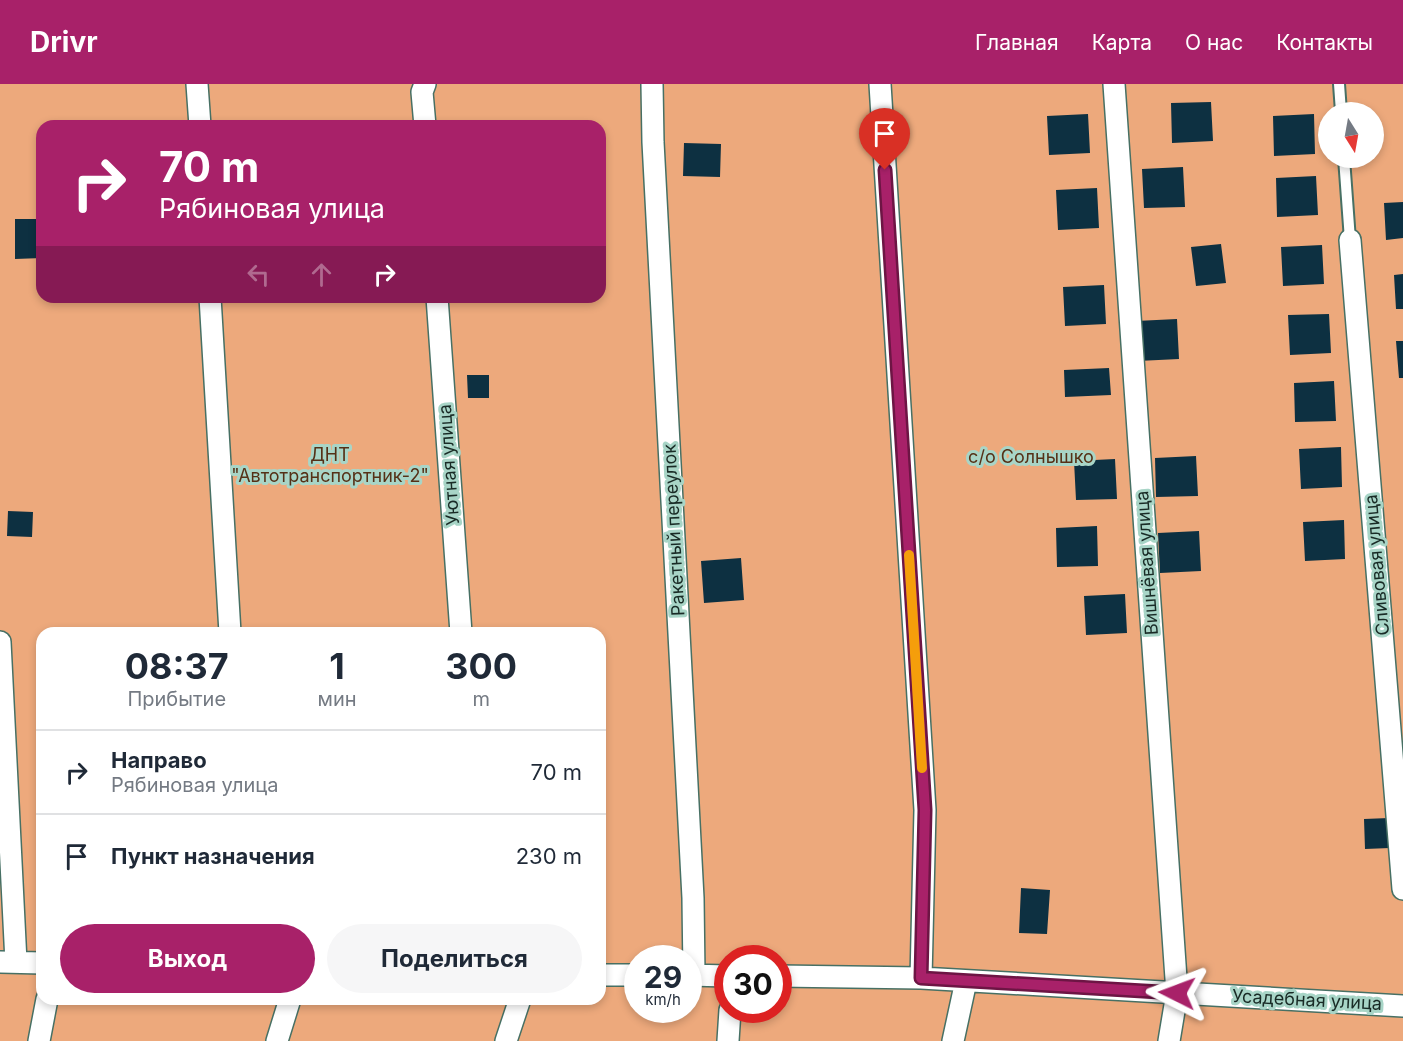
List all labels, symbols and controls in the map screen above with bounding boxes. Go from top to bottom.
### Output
text: Drivr [30,25,98,59]
text: Главная [975,30,1059,55]
text: Карта [1092,30,1152,55]
text: О нас [1185,30,1243,55]
text: Контакты [1276,30,1373,55]
north arrow [1318,102,1384,168]
map controls [1318,102,1384,168]
pin [859,108,910,170]
icon: arrive [868,117,901,150]
text: 70 m [159,141,259,192]
icon: right [60,144,138,222]
text: Рябиновая улица [159,192,385,225]
icon: left [242,258,275,291]
icon: ahead [305,258,338,291]
icon: right [368,258,401,291]
street label: Уютная улица [434,404,463,526]
street label: Ракетный переулок [658,443,688,617]
park label: ДНТ "Автотранспортник-2" [231,444,429,486]
park label: с/о Солнышко [968,446,1094,467]
street label: Вишнёвая улица [1131,490,1162,636]
street label: Сливовая улица [1360,494,1393,636]
text: 08:37 [125,644,229,688]
text: 1 [329,644,345,688]
text: 300 [445,644,517,688]
text: Прибытие [127,687,226,711]
text: мин [318,687,357,711]
text: m [472,687,490,711]
text: Направо [111,747,207,773]
icon: right [60,756,93,789]
text: 70 m [531,759,582,785]
text: Рябиновая улица [111,773,278,797]
icon: arrive [60,840,93,873]
text: Пункт назначения [111,843,315,869]
text: 230 m [516,843,582,869]
button: Выход [60,924,315,993]
button: Поделиться [327,924,582,993]
speed limit sign: 30 [714,945,792,1023]
text: 29 [644,959,682,995]
position arrow [1145,961,1209,1025]
street label: Усадебная улица [1232,985,1382,1014]
text: km/h [645,990,681,1009]

